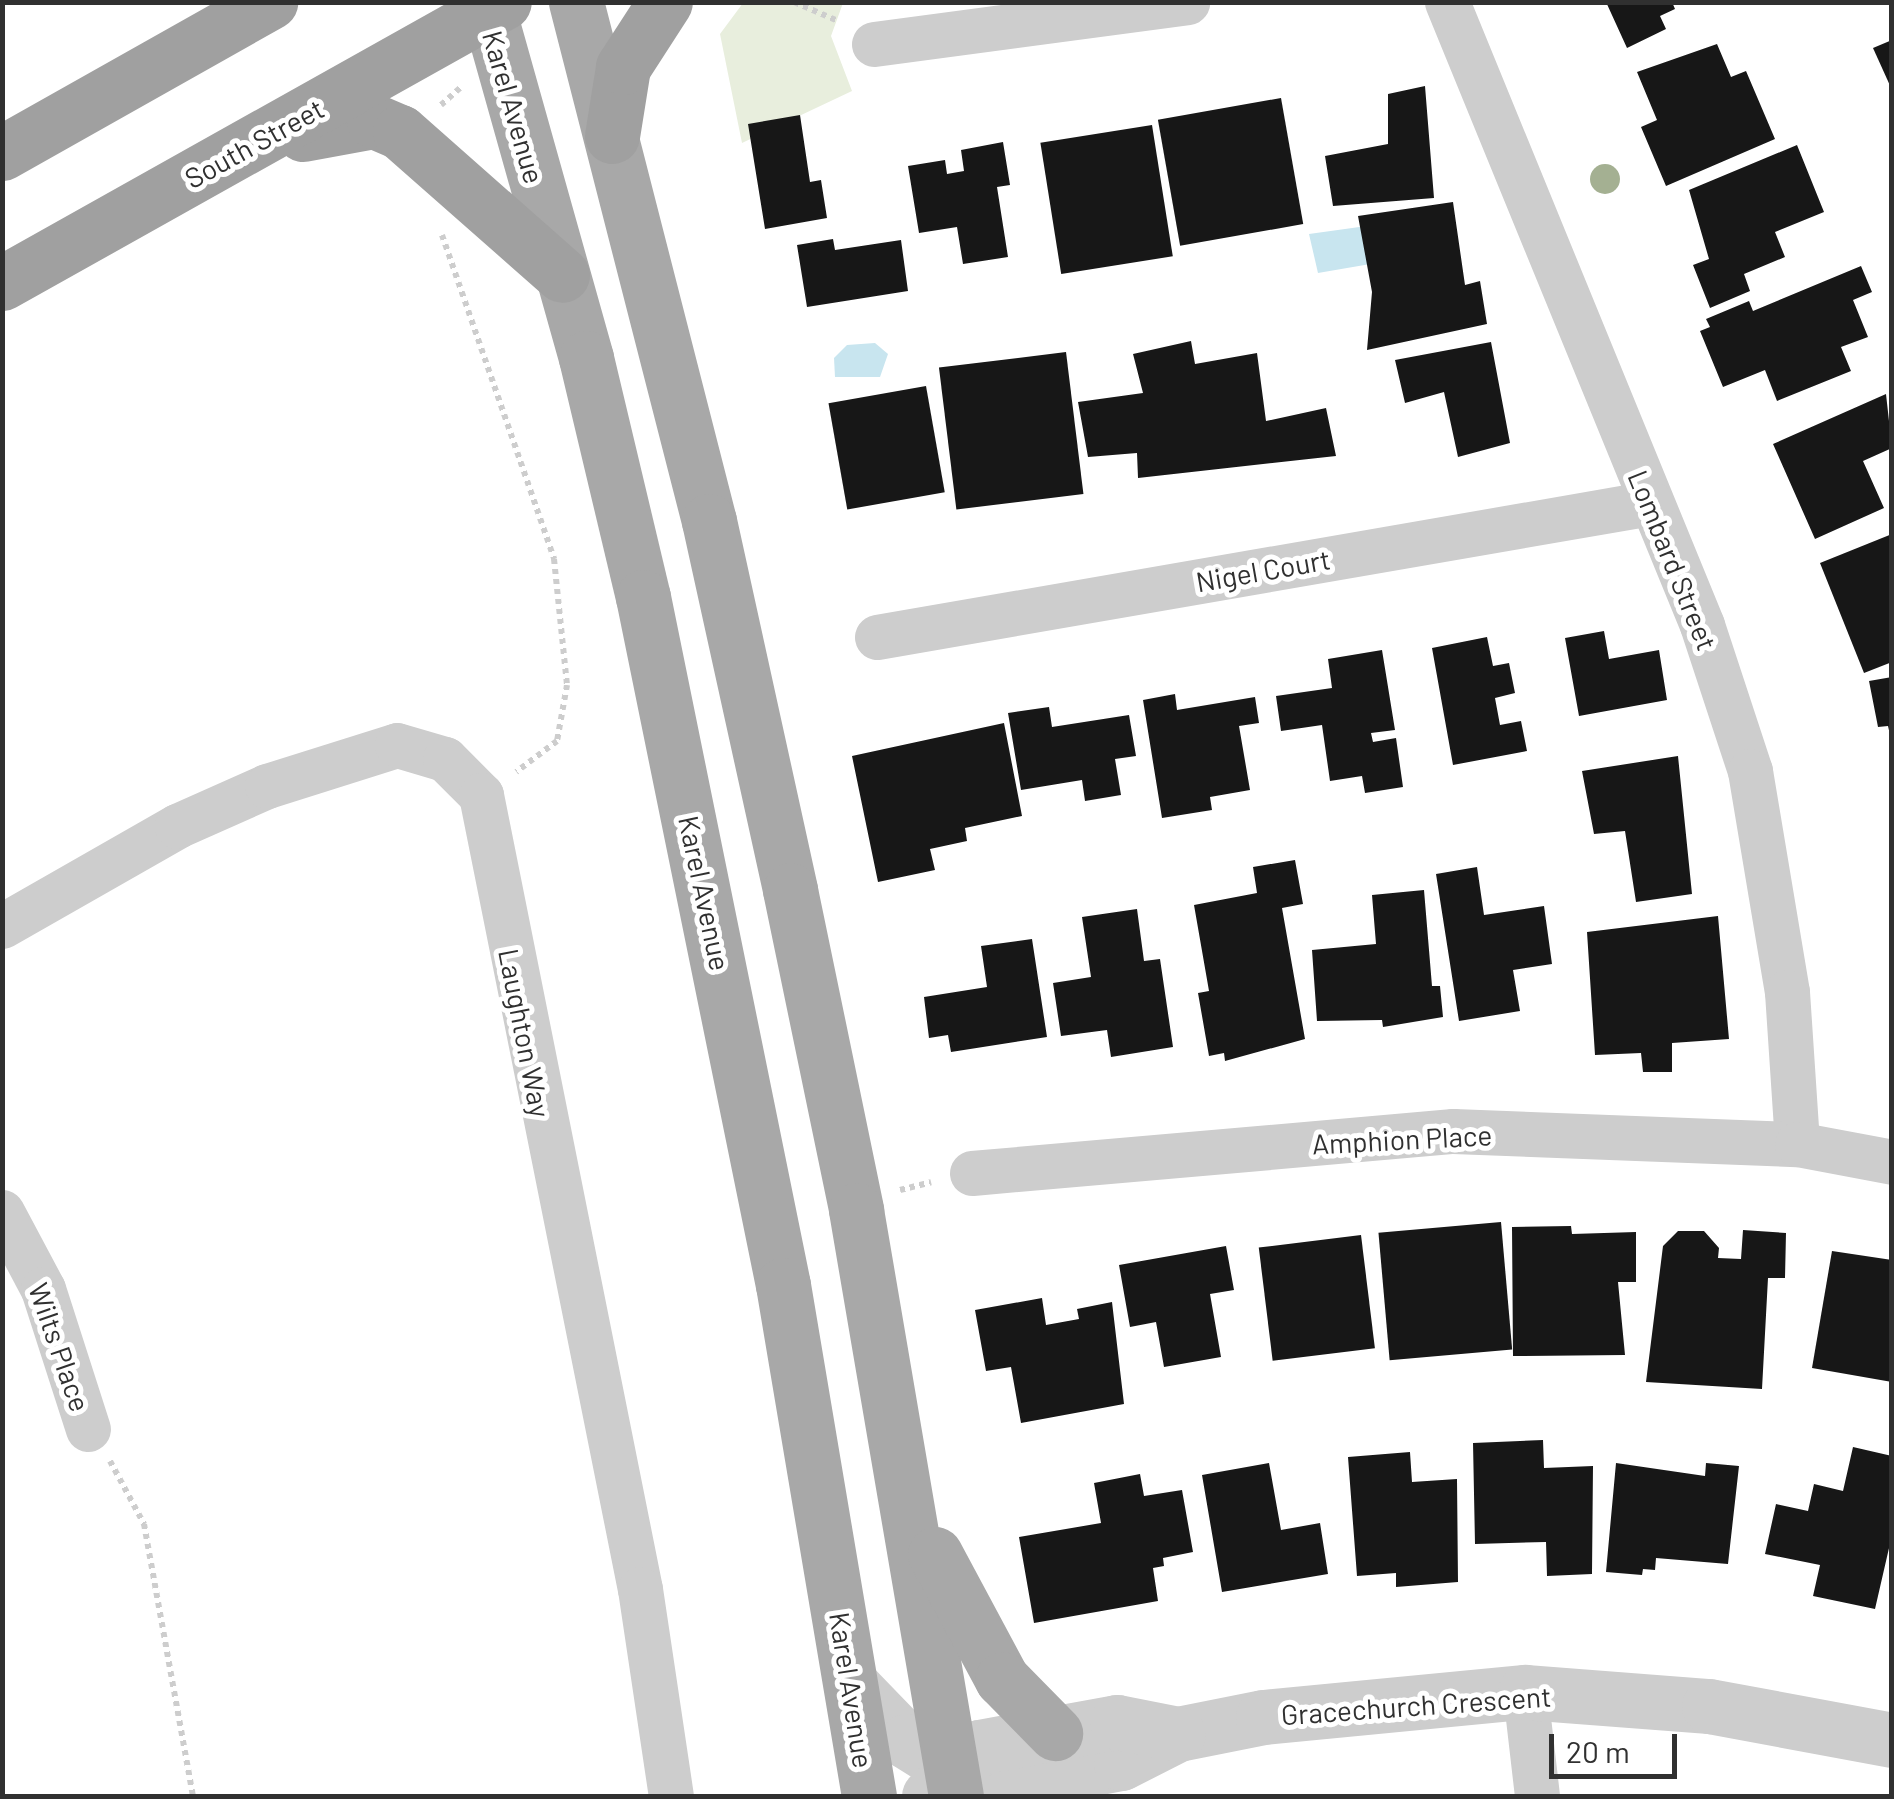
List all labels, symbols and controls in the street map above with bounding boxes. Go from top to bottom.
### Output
street label: Karel Avenue [476,27,552,187]
street label: South Street [179,91,329,195]
street label: Lombard Street [1622,465,1724,655]
street label: Nigel Court [1193,542,1333,598]
street label: Karel Avenue [672,813,738,973]
street label: Laughton Way [492,946,558,1120]
street label: Amphion Place [1311,1118,1493,1160]
street label: Wilts Place [22,1278,98,1416]
street label: Karel Avenue [823,1610,881,1770]
street label: Gracechurch Crescent [1280,1679,1552,1731]
scale bar [1554,1714,1682,1776]
text: 20 m [1566,1733,1630,1769]

